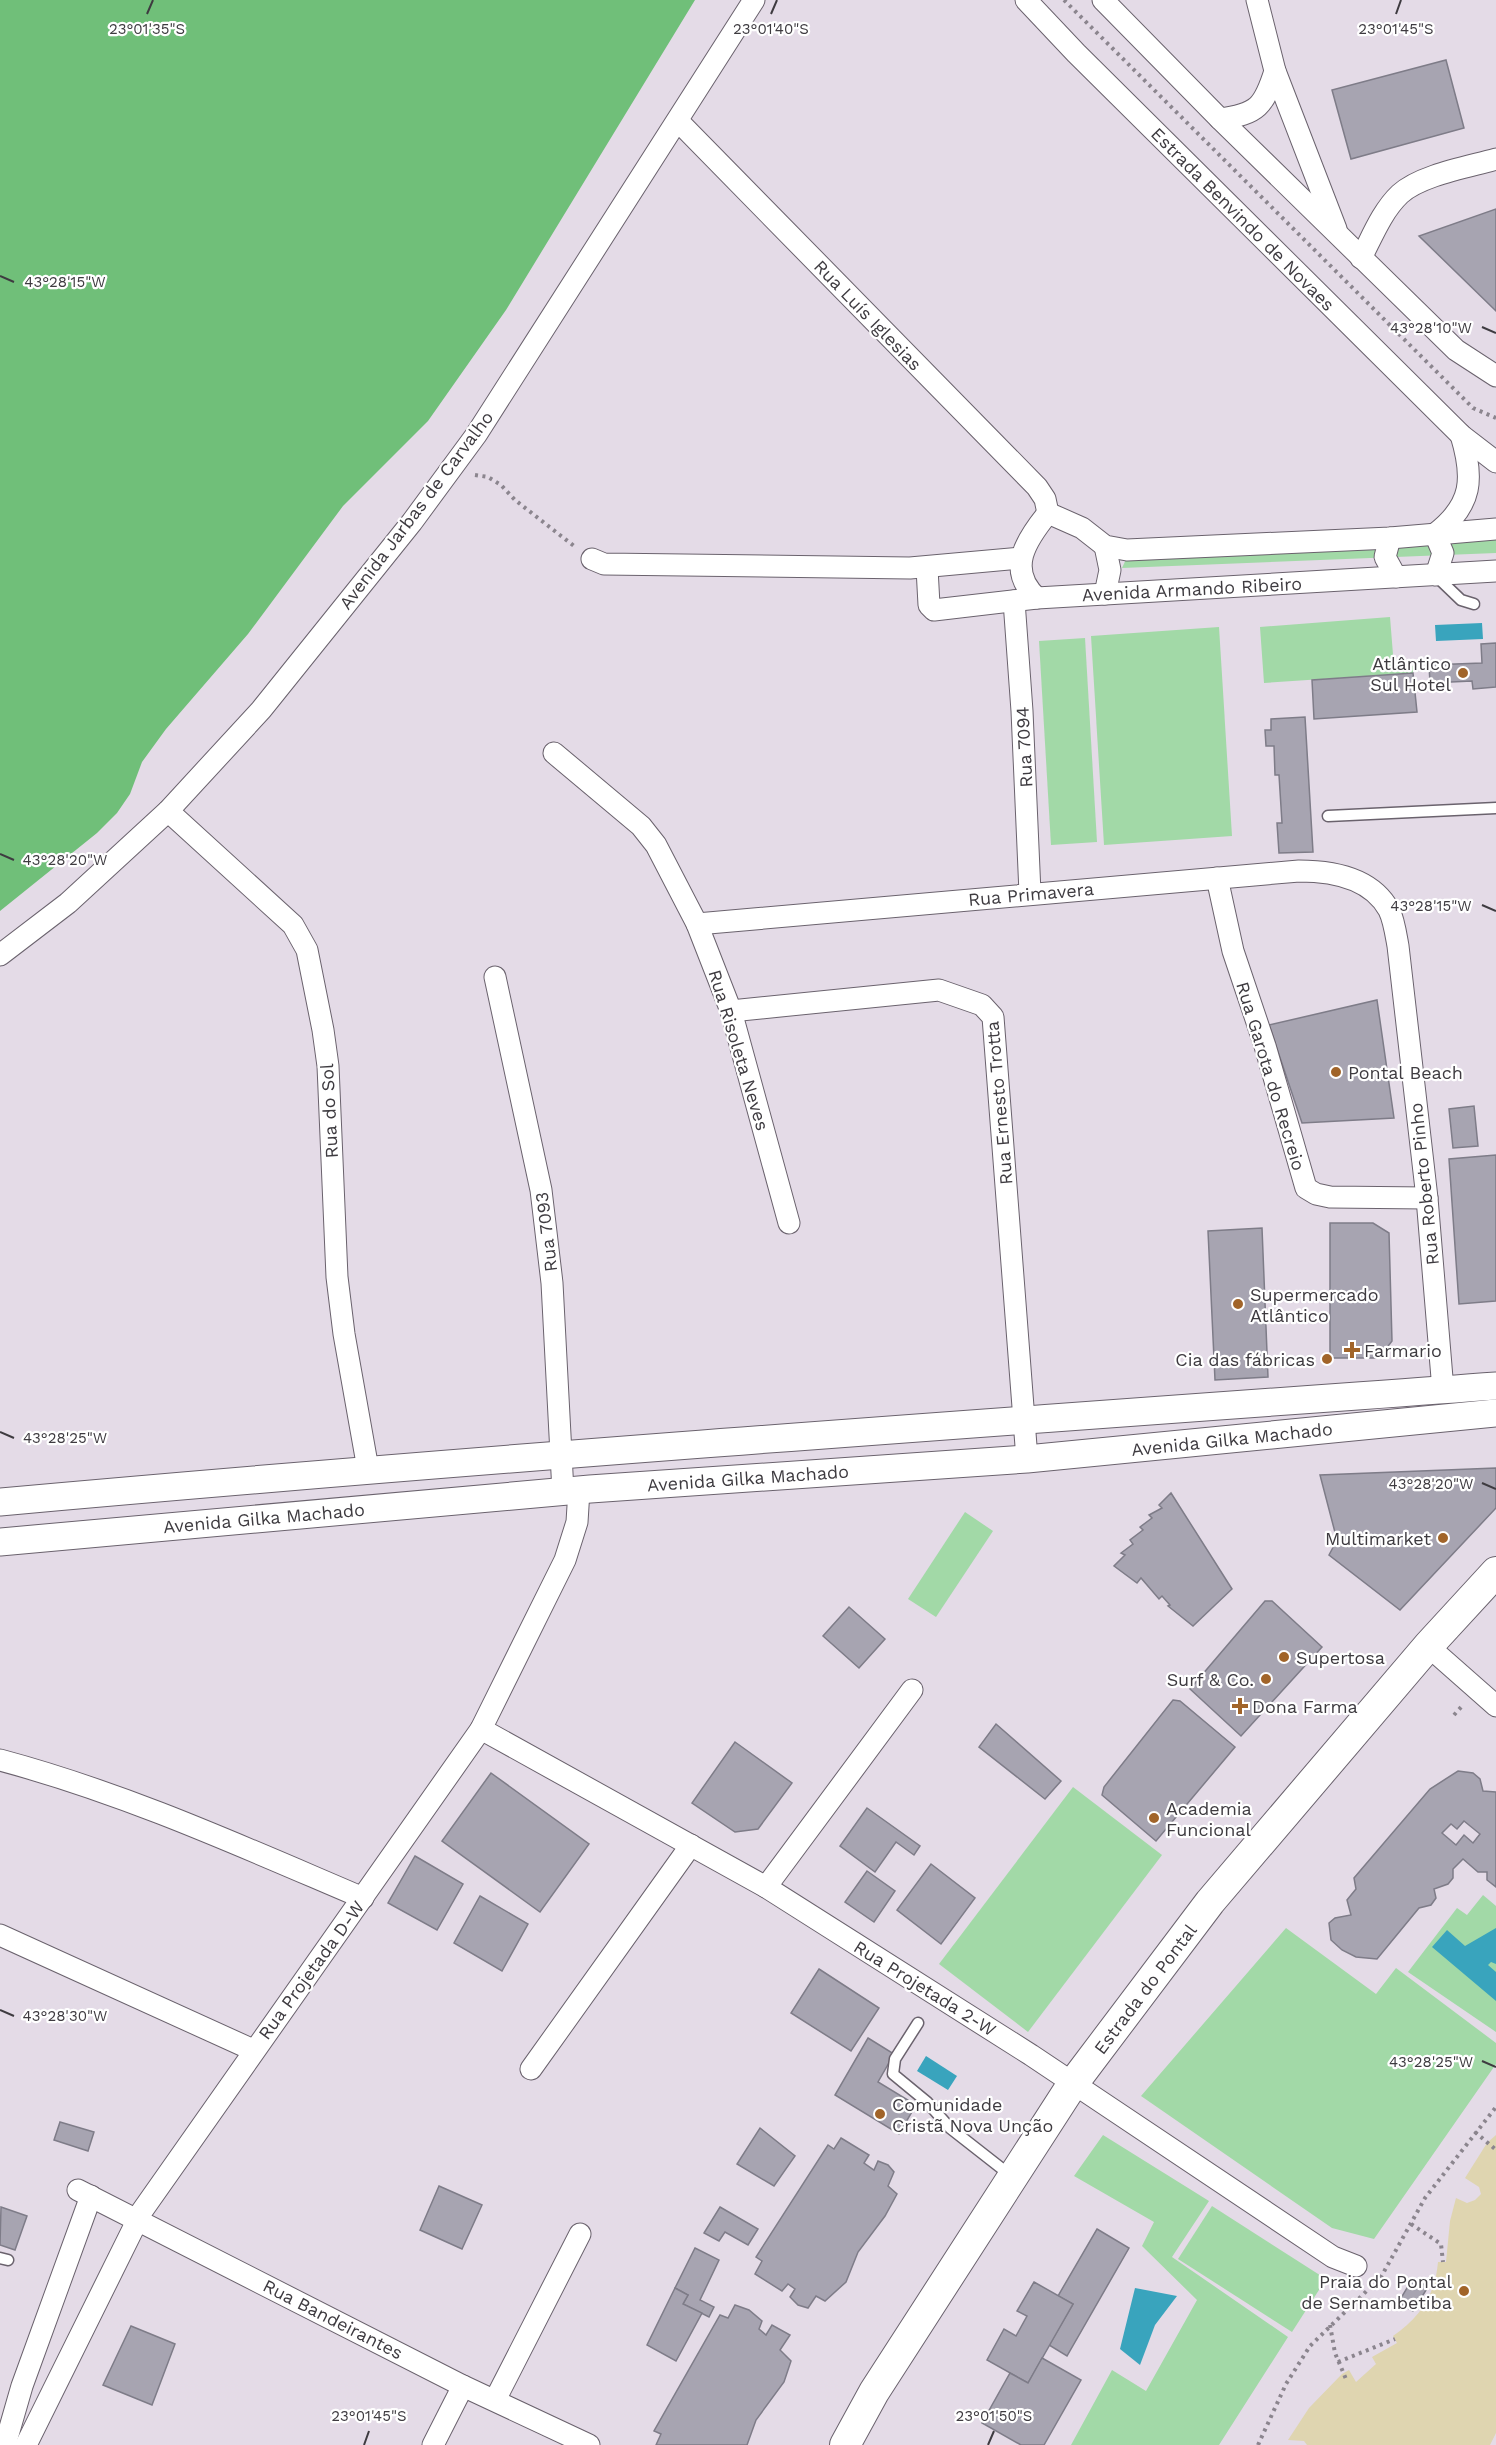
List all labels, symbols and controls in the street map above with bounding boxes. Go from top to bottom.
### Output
text: 23°01'35"S [109,20,185,38]
text: 23°01'40"S [733,20,809,38]
text: 23°01'45"S [1358,20,1434,38]
street label: Estrada Benvindo de Novaes [1147,123,1339,315]
street label: Rua Luís Iglesias [810,255,926,375]
text: 43°28'15"W [24,273,106,291]
text: 43°28'10"W [1390,319,1472,337]
street label: Avenida Jarbas de Carvalho [335,407,497,613]
street label: Avenida Armando Ribeiro [1081,573,1303,605]
place label: Atlântico Sul Hotel [1370,653,1451,695]
marker: Atlântico Sul Hotel [1456,666,1470,680]
street label: Rua 7094 [1011,706,1037,788]
text: 43°28'20"W [23,851,107,869]
street label: Rua Primavera [967,878,1095,910]
text: 43°28'15"W [1390,897,1472,915]
street label: Rua Risoleta Neves [705,967,773,1133]
street label: Rua Garota do Recreio [1232,979,1310,1173]
street label: Rua Ernesto Trotta [981,1020,1017,1186]
place label: Pontal Beach [1348,1062,1463,1083]
street label: Rua do Sol [316,1063,342,1159]
marker: Pontal Beach [1329,1065,1343,1079]
street label: Rua Roberto Pinho [1405,1102,1443,1266]
street label: Rua 7093 [531,1191,561,1273]
place label: Supermercado Atlântico [1250,1284,1379,1326]
marker: Supermercado Atlântico [1231,1297,1245,1311]
place label: Farmario [1364,1340,1442,1361]
marker: Farmario [1345,1343,1359,1357]
place label: Cia das fábricas [1175,1349,1315,1370]
marker: Cia das fábricas [1320,1352,1334,1366]
street label: Avenida Gilka Machado [1130,1418,1334,1460]
text: 43°28'25"W [23,1429,107,1447]
street label: Avenida Gilka Machado [646,1460,850,1496]
text: 43°28'20"W [1389,1475,1473,1493]
street label: Avenida Gilka Machado [162,1499,366,1537]
place label: Multimarket [1325,1528,1431,1549]
marker: Multimarket [1436,1531,1450,1545]
place label: Supertosa [1296,1647,1385,1668]
marker: Supertosa [1277,1650,1291,1664]
place label: Surf & Co. [1167,1669,1254,1690]
marker: Surf & Co. [1259,1672,1273,1686]
place label: Dona Farma [1252,1696,1358,1717]
marker: Dona Farma [1233,1699,1247,1713]
place label: Academia Funcional [1166,1798,1252,1840]
marker: Academia Funcional [1147,1811,1161,1825]
street label: Rua Projetada D-W [254,1897,368,2043]
street label: Estrada do Pontal [1089,1920,1201,2058]
street label: Rua Projetada 2-W [850,1936,1000,2040]
text: 43°28'30"W [23,2007,107,2025]
text: 43°28'25"W [1389,2053,1473,2071]
place label: Comunidade Cristã Nova Unção [892,2094,1053,2136]
marker: Comunidade Cristã Nova Unção [873,2107,887,2121]
place label: Praia do Pontal de Sernambetiba [1301,2271,1452,2313]
street label: Rua Bandeirantes [260,2275,406,2363]
marker: Praia do Pontal de Sernambetiba [1457,2284,1471,2298]
text: 23°01'45"S [331,2407,407,2425]
text: 23°01'50"S [956,2407,1032,2425]

